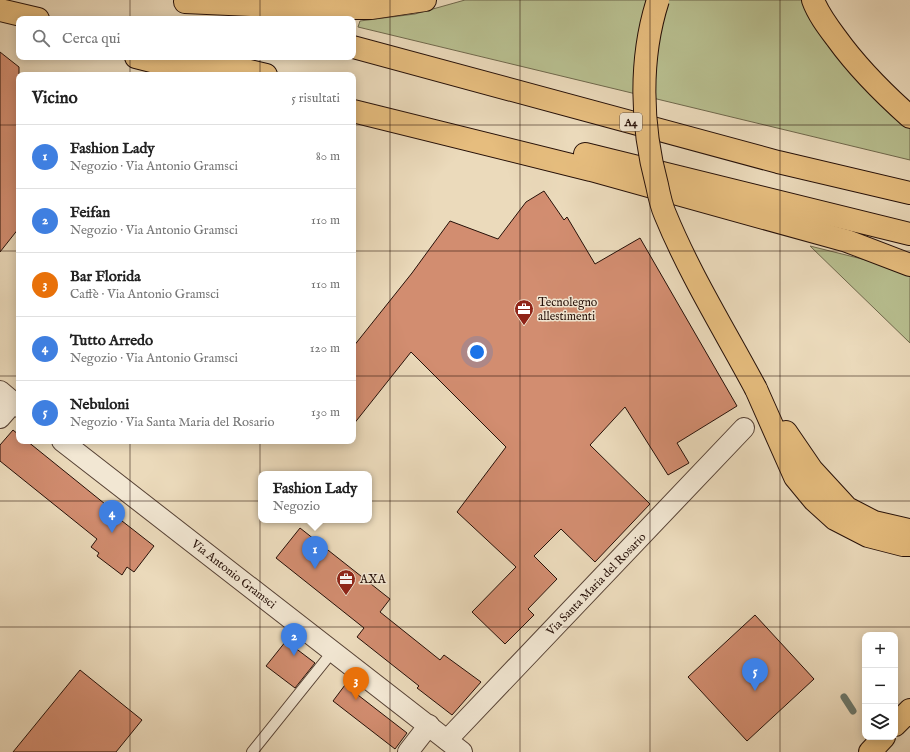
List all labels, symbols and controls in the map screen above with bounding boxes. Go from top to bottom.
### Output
search box [16,16,356,60]
icon: search [30,27,52,49]
text: Cerca qui [62,29,121,48]
text: Vicino [32,88,78,109]
text: 5 risultati [291,90,340,107]
road number: A4 [620,113,642,131]
text: Fashion Lady [70,139,155,158]
text: 1 [43,148,47,165]
text: 80 m [316,148,340,165]
text: Negozio · Via Antonio Gramsci [70,158,238,175]
text: Feifan [70,203,110,222]
text: 2 [42,212,48,229]
text: 110 m [311,212,340,229]
text: Negozio · Via Antonio Gramsci [70,222,238,239]
text: Bar Florida [70,267,141,286]
text: 3 [43,276,47,293]
text: 110 m [311,276,340,293]
text: Caffè · Via Antonio Gramsci [70,286,219,303]
place label: Tecnolegno allestimenti [538,295,598,324]
office icon: Tecnolegno allestimenti [513,298,535,326]
text: Tutto Arredo [70,331,153,350]
text: 4 [42,340,48,357]
text: 120 m [310,340,340,357]
your location [467,342,487,362]
text: Negozio · Via Antonio Gramsci [70,350,238,367]
text: Nebuloni [70,395,129,414]
text: 5 [43,404,47,421]
text: 130 m [311,404,340,421]
text: Negozio · Via Santa Maria del Rosario [70,414,274,431]
popup [258,471,372,523]
text: Fashion Lady [273,479,357,498]
text: Negozio [273,498,320,515]
pin: 4 [99,500,125,533]
street label: Via Santa Maria del Rosario [543,529,650,640]
street label: Via Antonio Gramsci [188,536,279,612]
pin: 1 [302,536,328,569]
office icon: AXA [335,568,357,596]
place label: AXA [359,572,387,587]
pin: 2 [281,623,307,656]
map controls [862,632,898,740]
button: + [862,632,898,668]
pin: 5 [742,658,768,691]
pin: 3 [343,667,369,700]
button: − [862,668,898,704]
button: layers [862,704,898,740]

